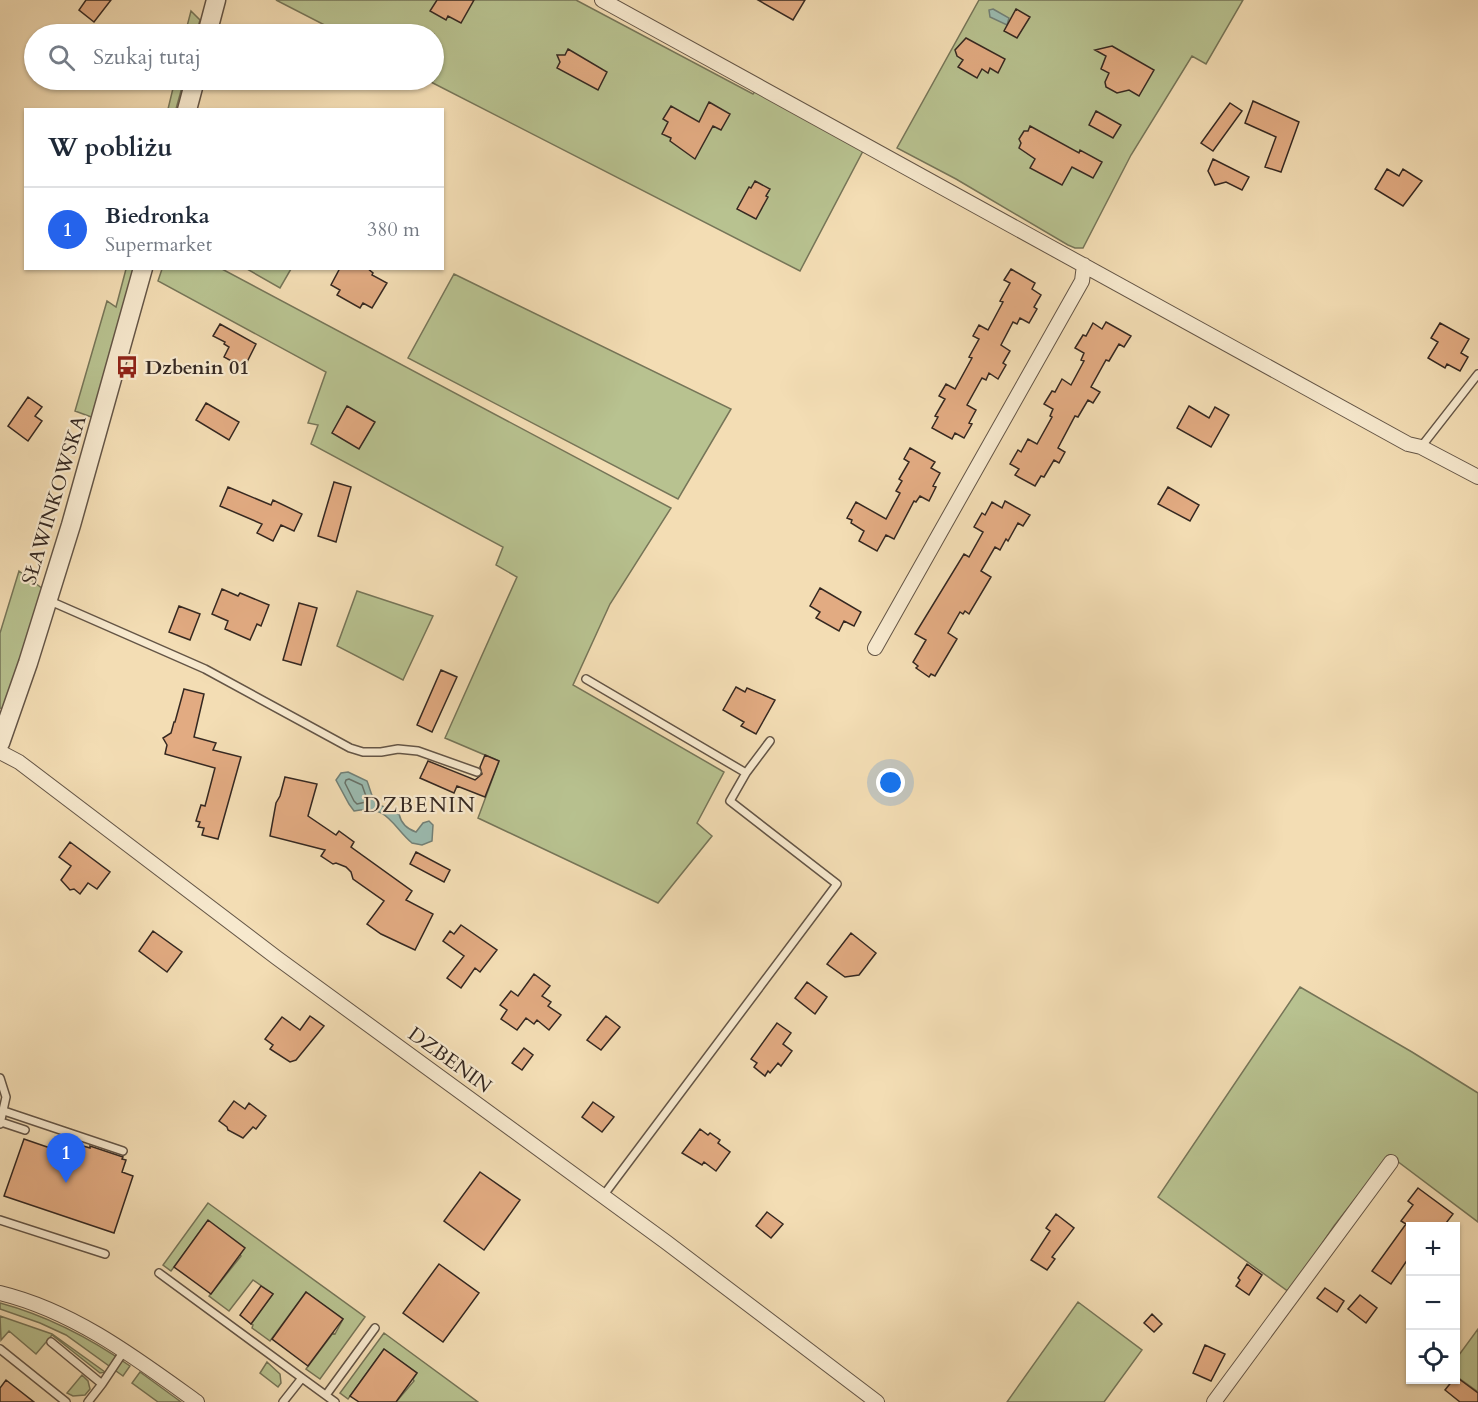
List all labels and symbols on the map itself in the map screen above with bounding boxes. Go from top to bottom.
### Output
bus stop icon: Dzbenin 01 [114,354,140,380]
place label: Dzbenin 01 [145,354,250,381]
street label: SŁAWINKOWSKA [15,411,93,588]
your location [876,768,905,797]
district label: DZBENIN [364,791,476,820]
street label: DZBENIN [403,1020,497,1100]
pin: 1 [46,1134,86,1183]

